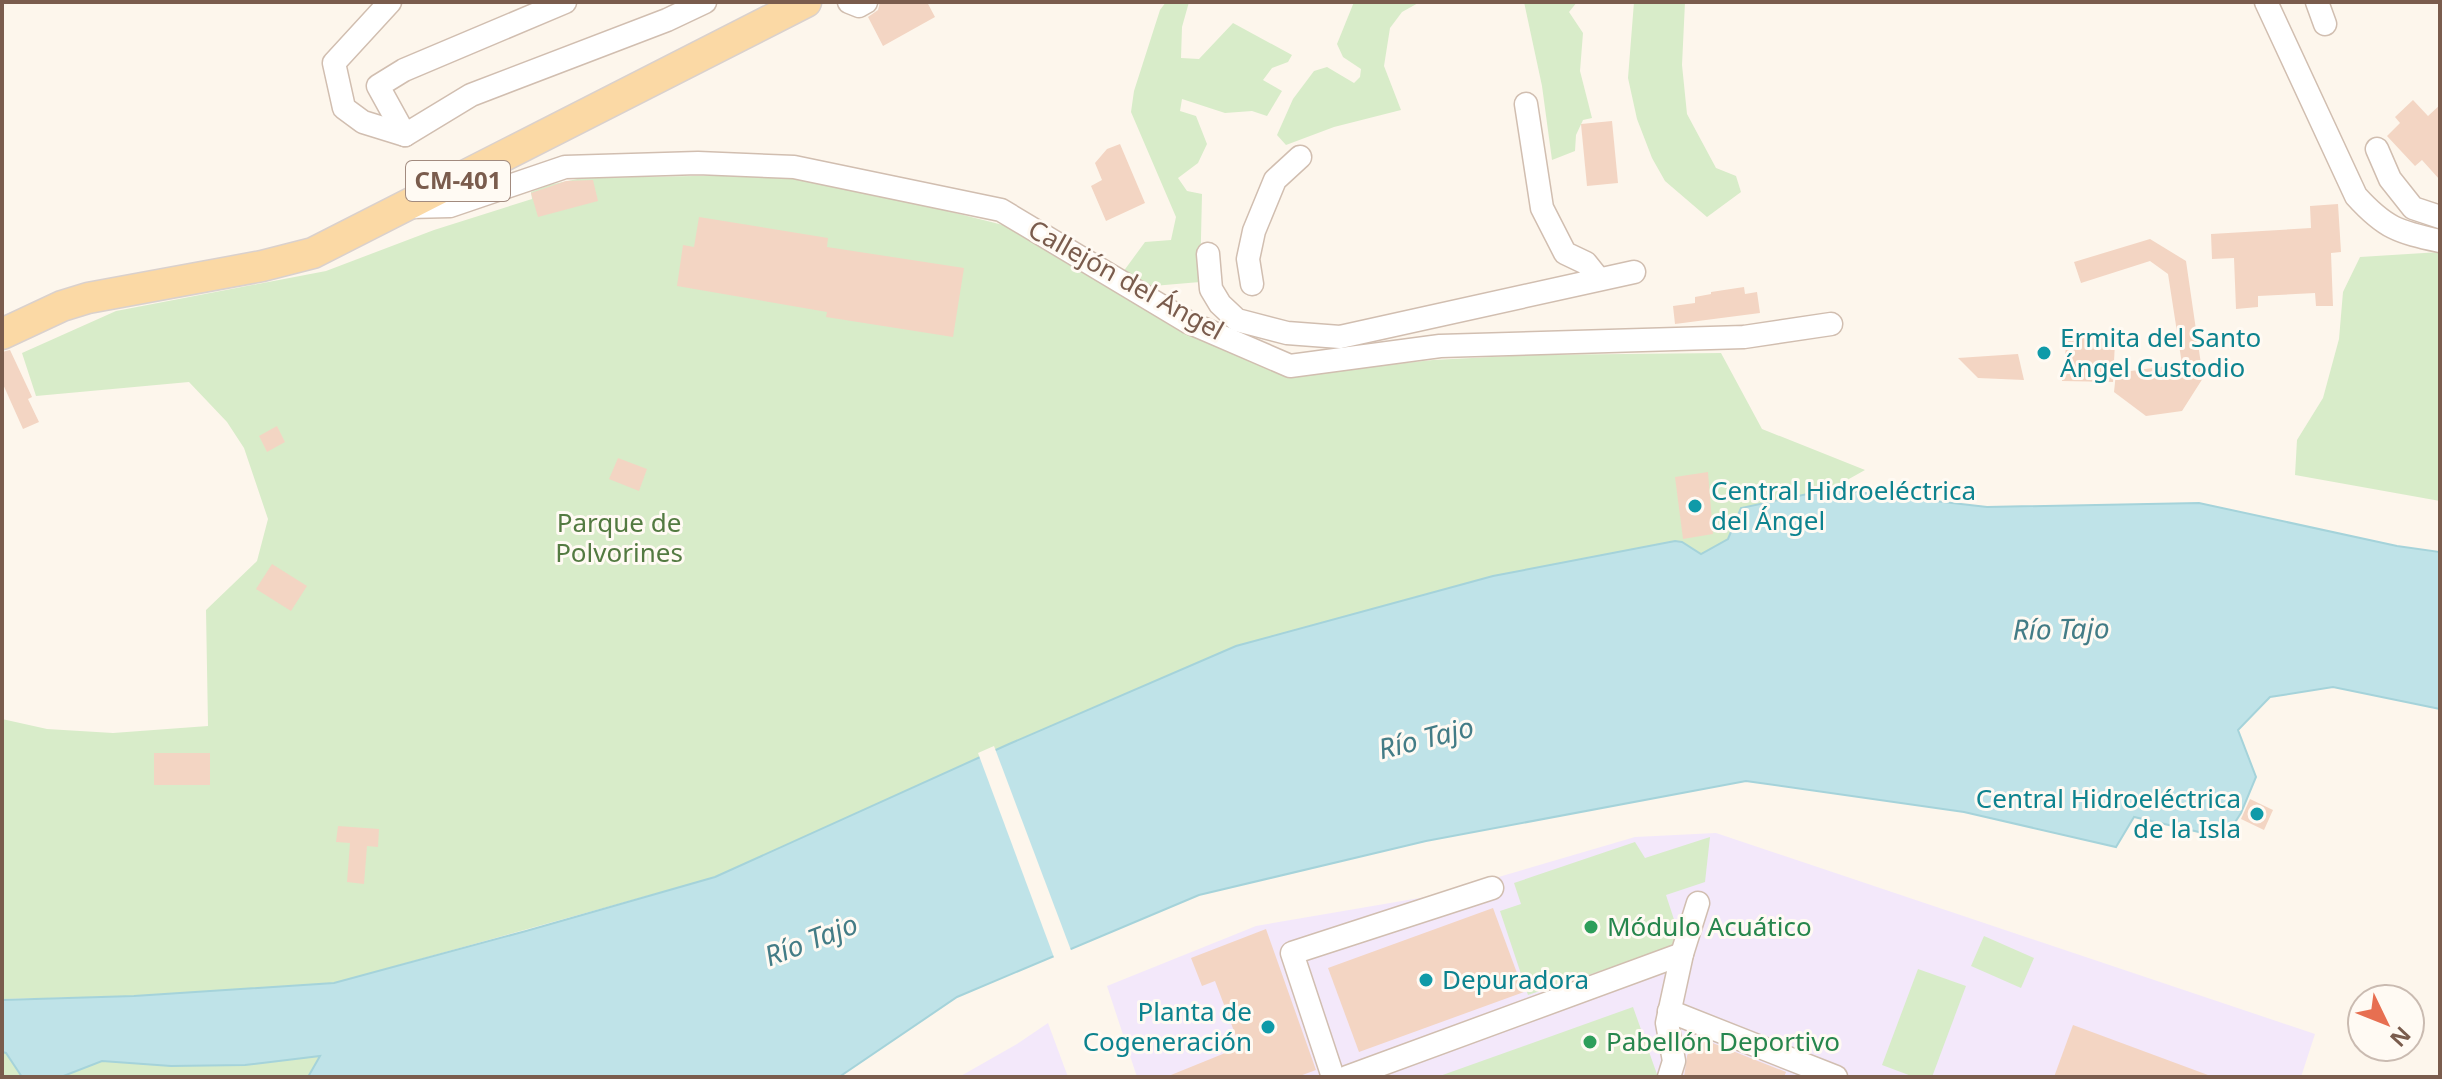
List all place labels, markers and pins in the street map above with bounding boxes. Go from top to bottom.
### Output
place label: Ermita del Santo Ángel Custodio [2060,319,2261,385]
marker: Ermita del Santo Ángel Custodio [2035,344,2053,362]
place label: Central Hidroeléctrica del Ángel [1711,472,1976,538]
marker: Central Hidroeléctrica del Ángel [1686,497,1704,515]
place label: Central Hidroeléctrica de la Isla [1976,780,2241,846]
marker: Central Hidroeléctrica de la Isla [2248,805,2266,823]
place label: Módulo Acuático [1607,908,1812,944]
marker: Módulo Acuático [1582,918,1600,936]
place label: Depuradora [1442,961,1589,997]
marker: Depuradora [1417,971,1435,989]
place label: Planta de Cogeneración [1083,993,1252,1059]
marker: Planta de Cogeneración [1259,1018,1277,1036]
place label: Pabellón Deportivo [1606,1023,1840,1059]
marker: Pabellón Deportivo [1581,1033,1599,1051]

